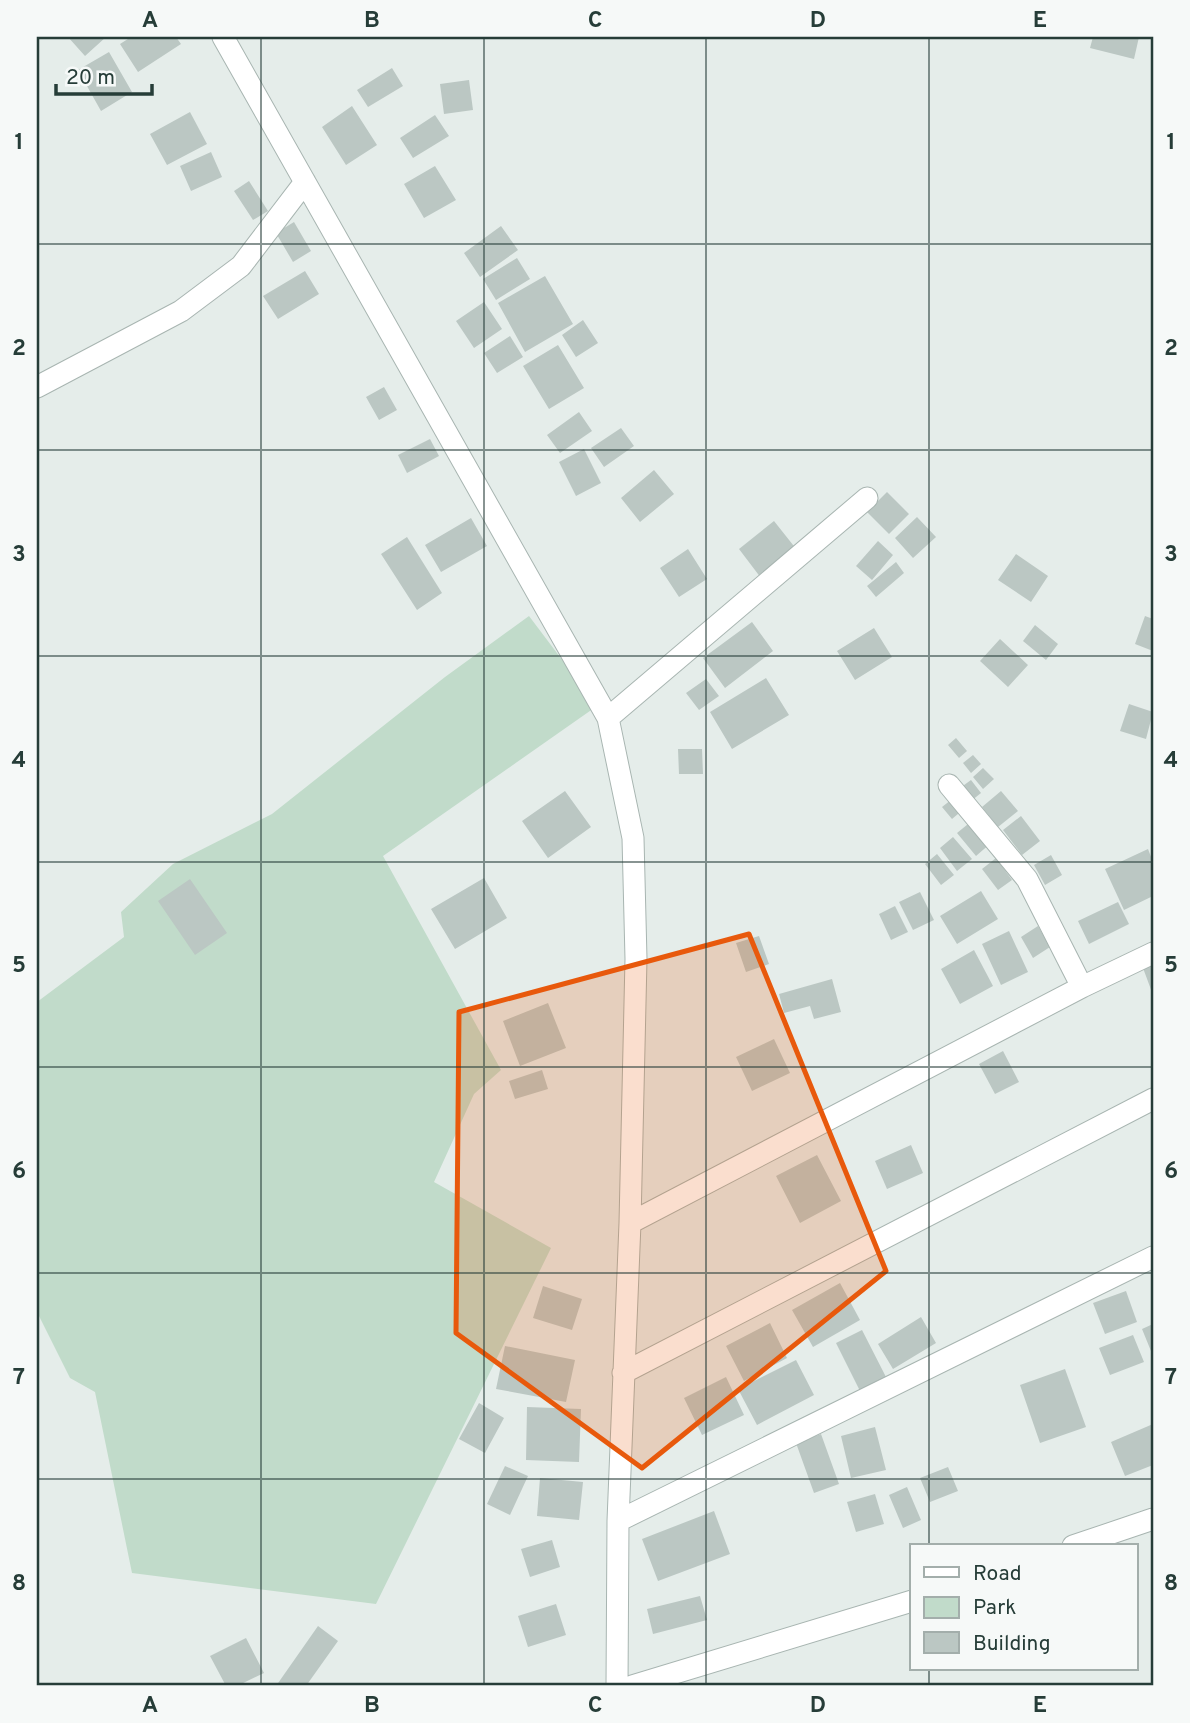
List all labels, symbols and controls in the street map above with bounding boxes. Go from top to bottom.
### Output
text: A [142,7,158,36]
text: B [364,7,380,36]
text: C [588,7,602,36]
text: D [810,7,826,36]
text: E [1033,7,1047,36]
scale bar [56,52,152,96]
text: 20 m [66,65,115,92]
text: 1 [14,129,24,158]
text: 1 [1166,129,1176,158]
text: 2 [12,335,26,364]
text: 2 [1164,335,1178,364]
text: 3 [12,541,26,570]
text: 3 [1164,541,1178,570]
text: 4 [12,747,26,776]
text: 4 [1164,747,1178,776]
text: 5 [12,952,26,981]
text: 5 [1164,952,1178,981]
text: 6 [12,1158,26,1187]
text: 6 [1164,1158,1178,1187]
text: 7 [13,1364,25,1393]
text: 7 [1165,1364,1177,1393]
legend [910,1544,1138,1670]
text: Road [973,1561,1022,1588]
text: 8 [12,1570,26,1599]
text: 8 [1164,1570,1178,1599]
text: Park [973,1595,1016,1622]
text: Building [973,1631,1051,1658]
text: A [142,1692,158,1721]
text: B [364,1692,380,1721]
text: C [588,1692,602,1721]
text: D [810,1692,826,1721]
text: E [1033,1692,1047,1721]

